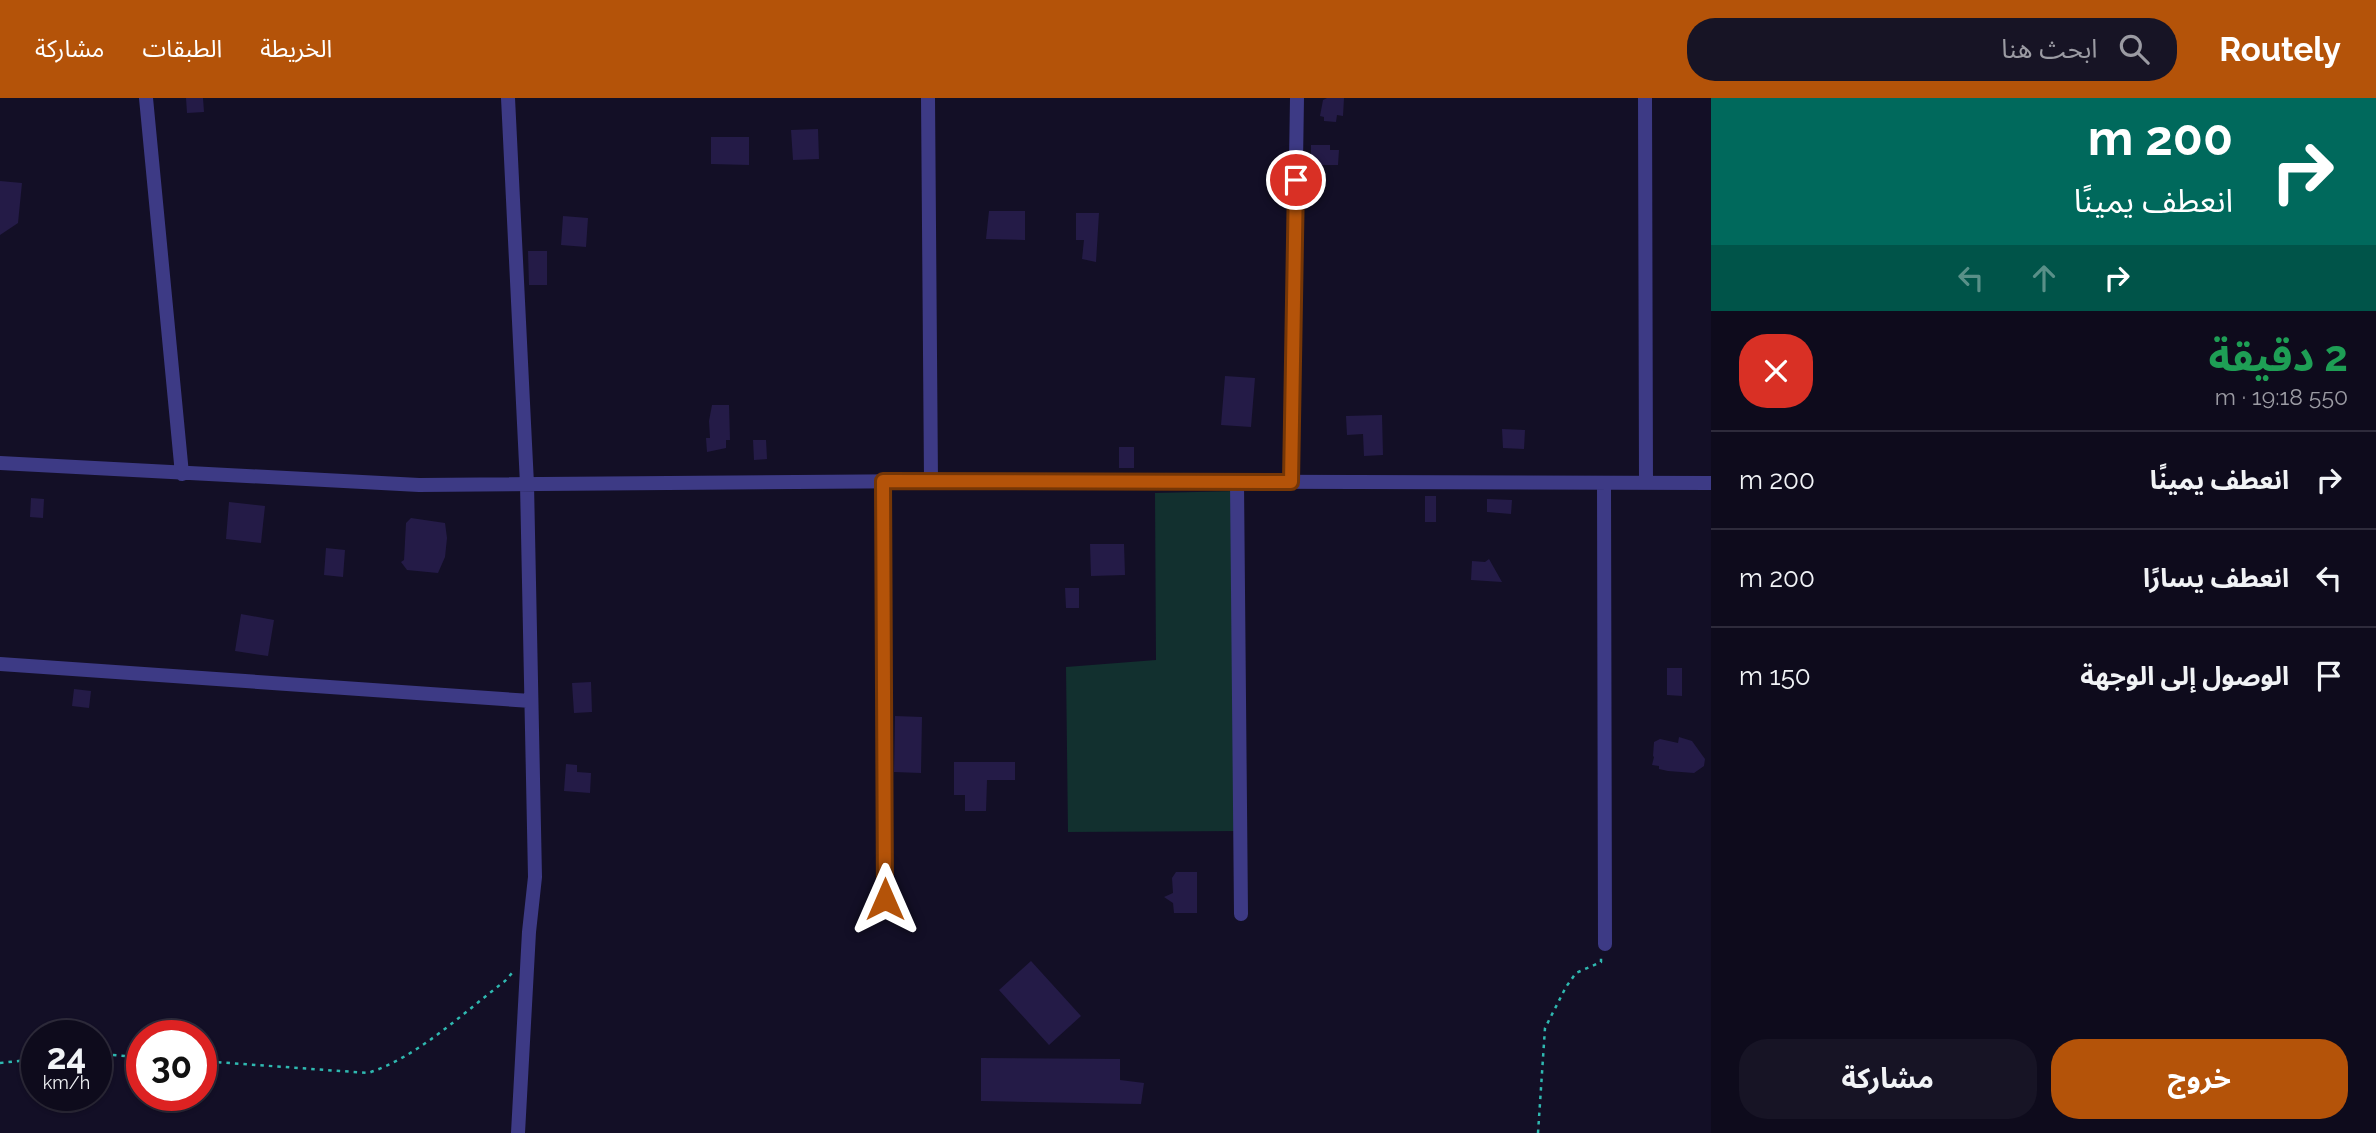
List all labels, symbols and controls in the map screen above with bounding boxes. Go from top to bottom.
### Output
search box [1687,18,2177,81]
icon: search [2115,30,2153,68]
text: Routely [2219,30,2341,69]
text: مشاركة [35,34,104,63]
text: الطبقات [142,34,222,63]
text: الخريطة [260,34,332,63]
text: ابحث هنا [2001,34,2097,64]
text: 200 m [2088,109,2233,166]
icon: right [2257,126,2348,217]
pin [1266,150,1326,210]
icon: arrive [1277,161,1315,199]
text: انعطف يمينًا [2074,182,2233,219]
icon: left [1952,259,1990,297]
icon: ahead [2025,259,2063,297]
icon: right [2098,259,2136,297]
text: 2 دقيقة [2209,332,2348,381]
button: close [1739,334,1813,408]
text: 550 m · 19:18 [2215,383,2348,410]
icon: right [2310,461,2348,499]
text: 200 m [1739,465,1815,495]
text: انعطف يمينًا [2150,465,2289,495]
icon: left [2310,559,2348,597]
text: 200 m [1739,563,1815,593]
text: انعطف يسارًا [2143,563,2289,593]
icon: arrive [2310,657,2348,695]
text: 150 m [1739,661,1811,691]
text: الوصول إلى الوجهة [2080,661,2289,691]
position arrow [848,862,922,936]
speed limit sign: 30 [126,1020,217,1111]
text: 24 [47,1036,86,1077]
button: مشاركة [1739,1039,2037,1119]
button: خروج [2051,1039,2348,1119]
text: km/h [43,1072,90,1093]

